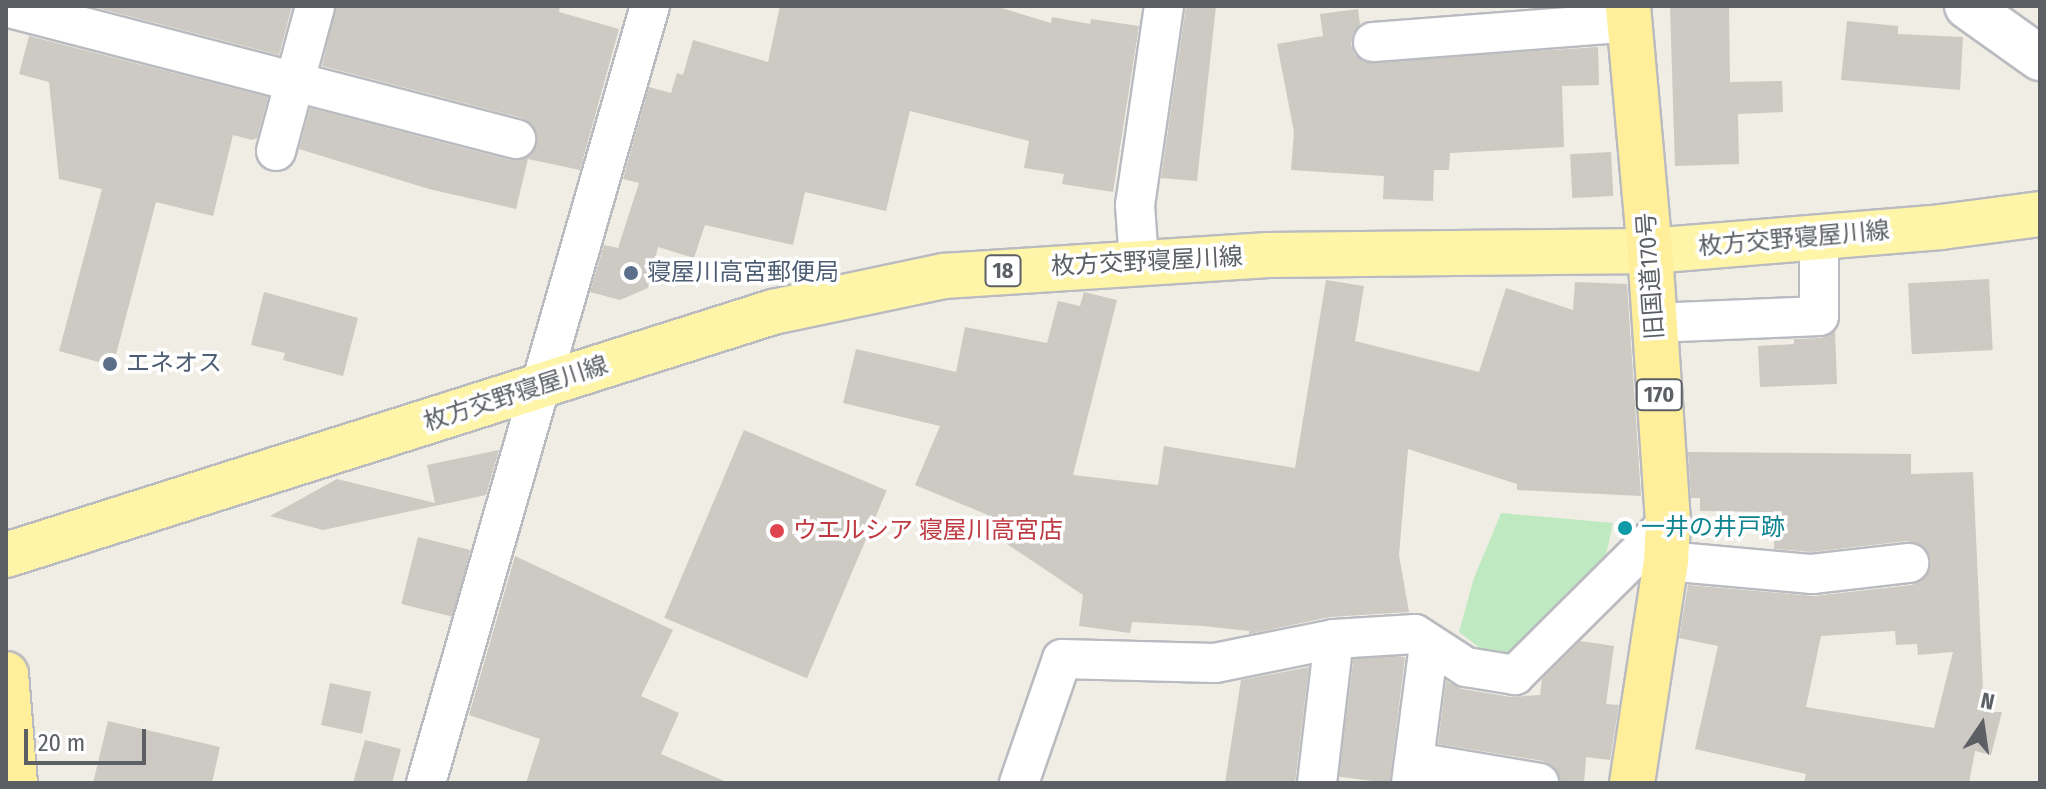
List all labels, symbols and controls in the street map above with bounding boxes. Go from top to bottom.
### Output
street label: 旧国道170号 [1632,211,1670,341]
street label: 枚方交野寝屋川線 [1697,216,1891,262]
street label: 枚方交野寝屋川線 [1050,243,1244,281]
road number: 18 [983,253,1023,289]
place label: 寝屋川高宮郵便局 [647,259,839,287]
marker: 寝屋川高宮郵便局 [622,264,640,282]
place label: エネオス [126,350,222,378]
street label: 枚方交野寝屋川線 [420,351,612,437]
marker: エネオス [101,355,119,373]
road number: 170 [1635,377,1683,413]
place label: 一井の井戸跡 [1641,514,1785,542]
place label: ウエルシア 寝屋川高宮店 [793,517,1063,545]
marker: 一井の井戸跡 [1616,519,1634,537]
marker: ウエルシア 寝屋川高宮店 [768,522,786,540]
north arrow [1942,685,2022,765]
text: N [1978,686,1997,716]
scale bar [28,713,150,763]
text: 20 m [38,729,85,757]

